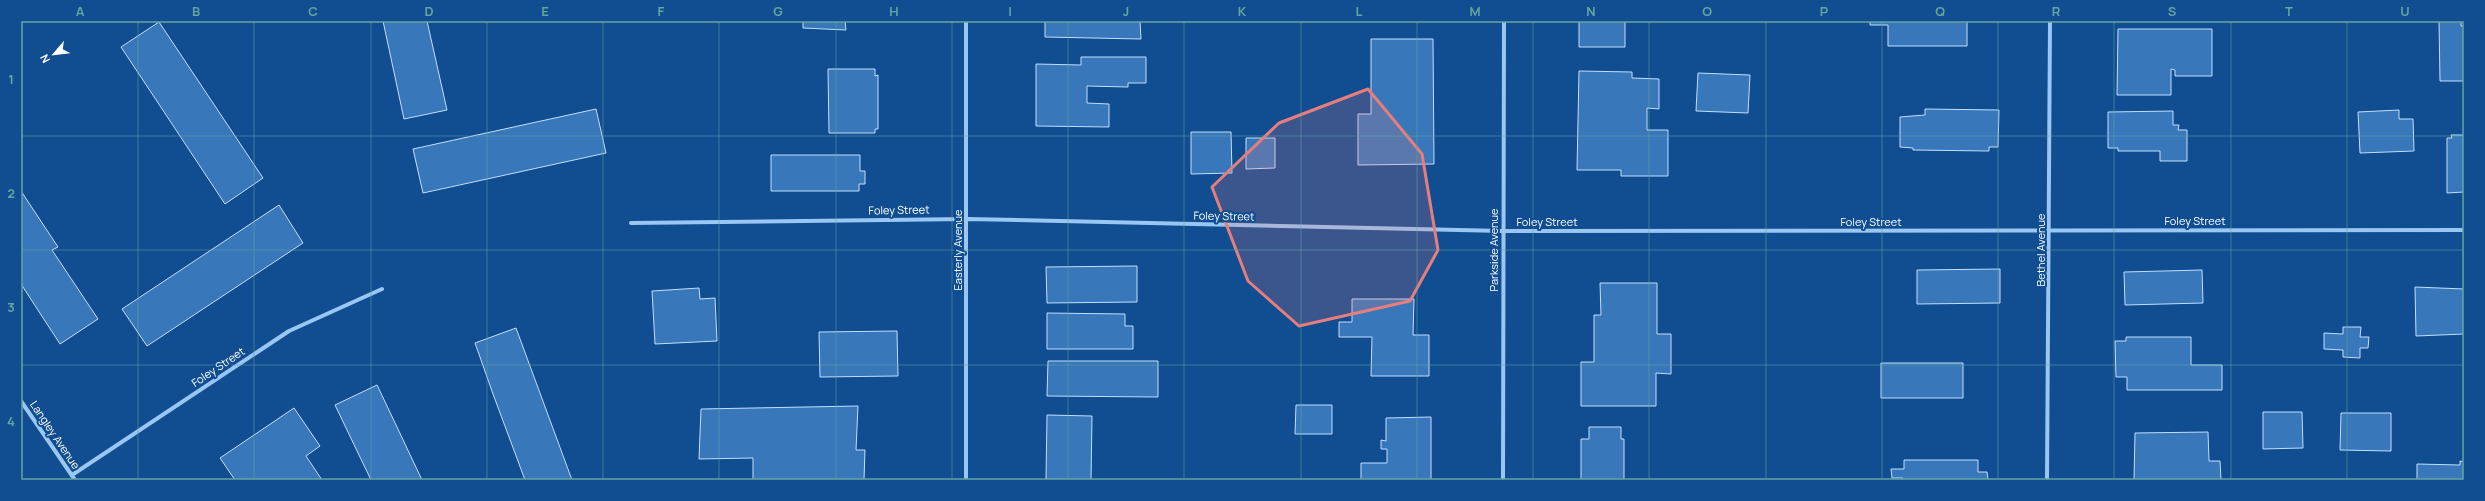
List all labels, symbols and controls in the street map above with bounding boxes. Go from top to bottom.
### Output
text: A [76,2,85,20]
text: B [192,2,200,20]
text: C [308,2,318,20]
text: D [424,2,434,20]
text: E [541,2,549,20]
text: F [658,2,665,20]
text: G [773,2,783,20]
text: H [889,2,899,20]
text: I [1008,2,1012,20]
text: J [1123,2,1129,20]
text: K [1238,2,1247,20]
text: L [1356,2,1363,20]
text: M [1469,2,1481,20]
text: N [1586,2,1596,20]
text: O [1702,2,1712,20]
text: P [1820,2,1828,20]
text: Q [1935,2,1945,20]
text: R [2052,2,2061,20]
text: S [2168,2,2177,20]
text: T [2285,2,2293,20]
text: U [2400,2,2410,20]
north arrow [34,34,74,74]
text: N [36,52,53,66]
text: 1 [8,70,14,88]
text: 2 [7,184,15,202]
street label: Foley Street [868,201,930,218]
street label: Foley Street [1193,207,1255,224]
street label: Parkside Avenue [1486,208,1501,291]
street label: Easterly Avenue [950,209,965,290]
street label: Bethel Avenue [2033,213,2048,286]
street label: Foley Street [2164,213,2226,228]
street label: Foley Street [1516,214,1578,229]
street label: Foley Street [1840,214,1902,229]
text: 3 [7,298,15,316]
street label: Foley Street [188,343,247,390]
street label: Langley Avenue [27,398,84,472]
text: 4 [7,412,15,430]

